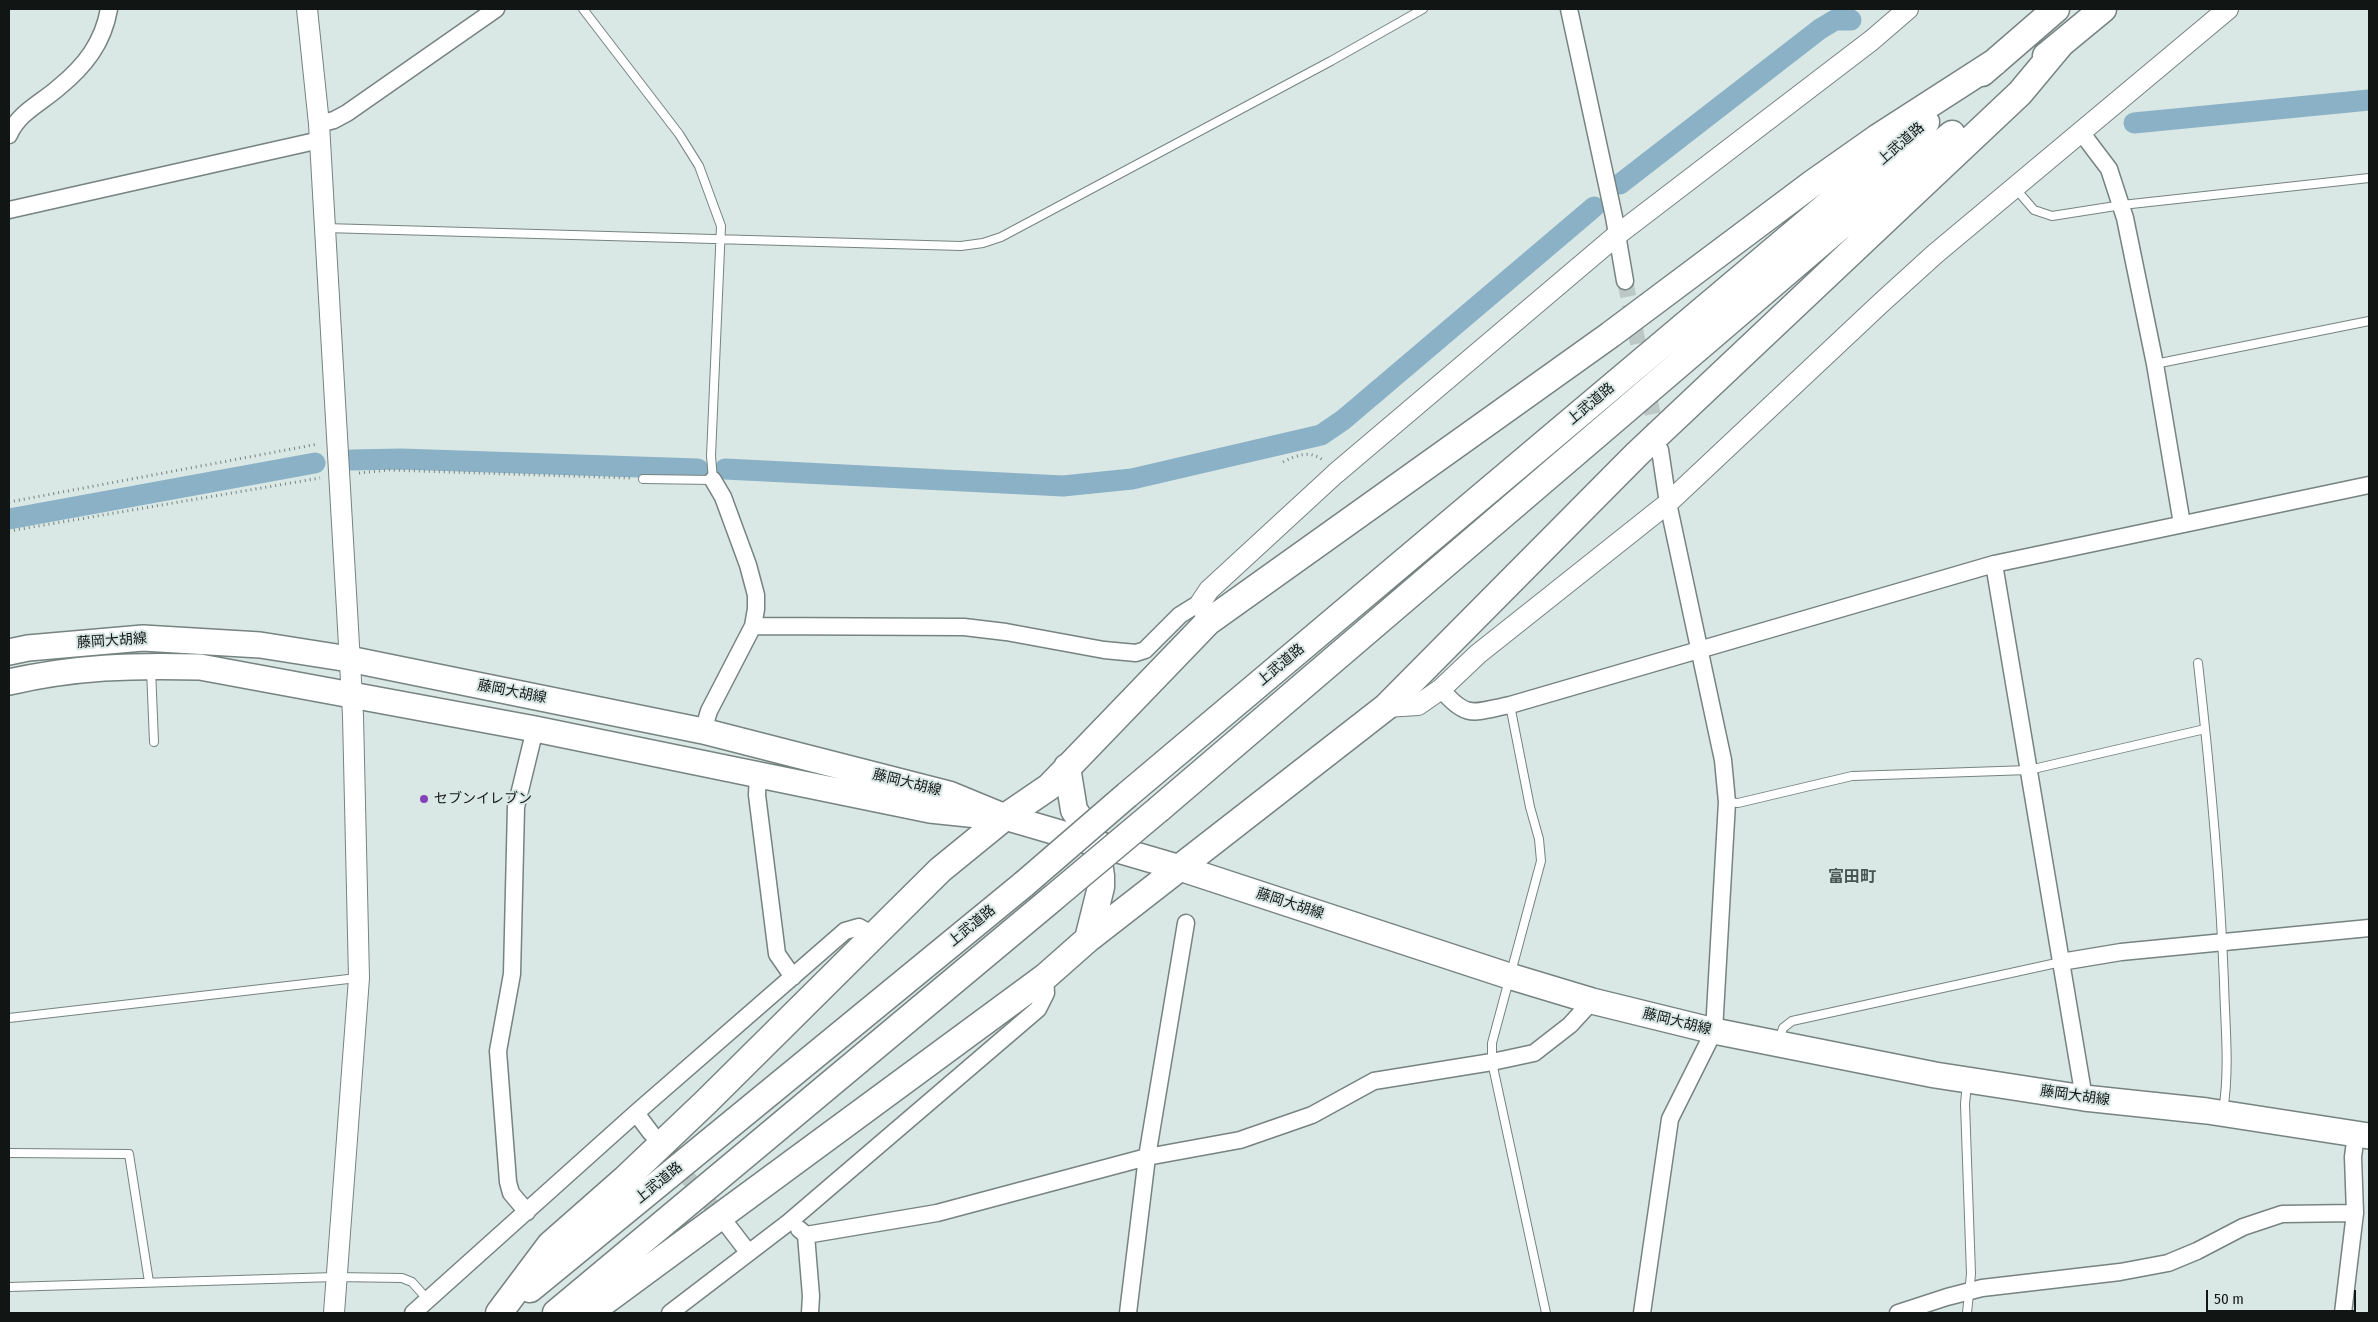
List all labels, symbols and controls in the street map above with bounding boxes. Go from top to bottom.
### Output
street label: 上武道路 [1874,119,1928,169]
street label: 上武道路 [1564,380,1618,428]
street label: 藤岡大胡線 [76,630,148,652]
street label: 上武道路 [1254,641,1308,689]
street label: 藤岡大胡線 [476,677,548,707]
street label: 藤岡大胡線 [871,766,943,800]
place label: セブンイレブン [434,791,532,807]
marker: セブンイレブン [418,793,430,805]
district label: 富田町 [1828,868,1876,888]
street label: 藤岡大胡線 [1254,885,1326,923]
street label: 上武道路 [945,902,999,950]
street label: 藤岡大胡線 [1641,1005,1713,1039]
street label: 藤岡大胡線 [2039,1083,2111,1109]
street label: 上武道路 [632,1159,686,1207]
scale bar [2208,1280,2358,1312]
text: 50 m [2214,1290,2244,1308]

